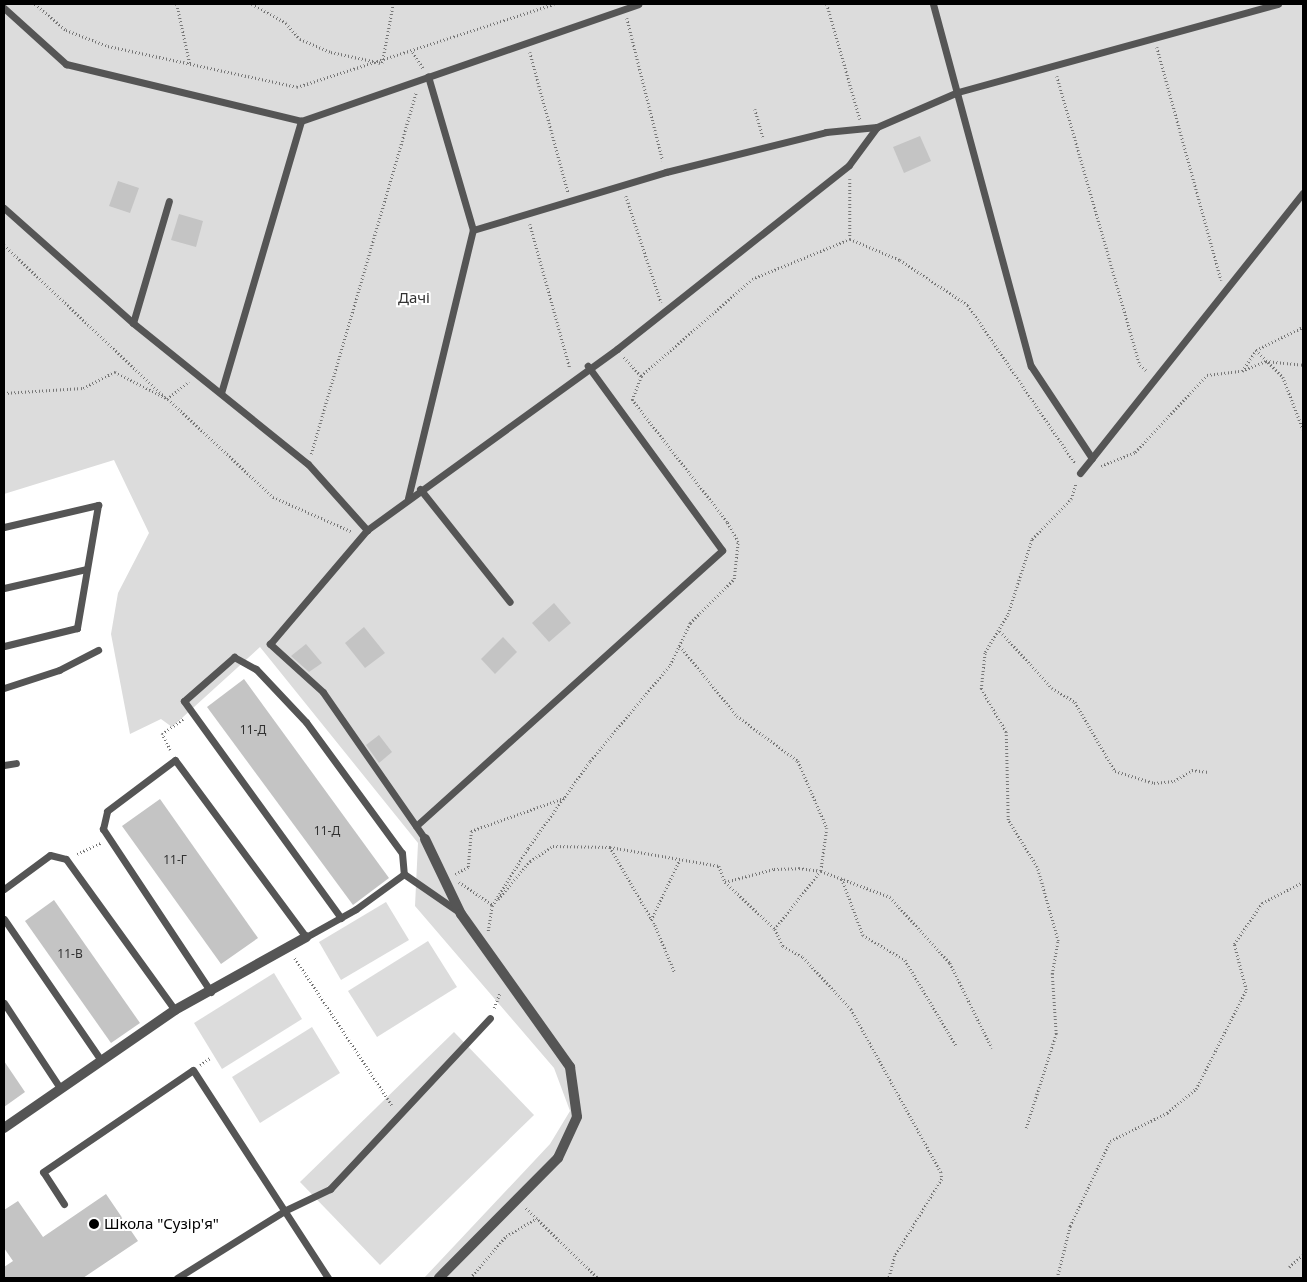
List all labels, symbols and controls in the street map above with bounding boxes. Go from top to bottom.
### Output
park label: Дачі [398,289,430,307]
house number: 11-Д [240,723,266,737]
house number: 11-Д [314,824,340,838]
house number: 11-Г [163,853,187,867]
house number: 11-В [57,947,83,961]
place label: Школа "Сузір'я" [104,1215,219,1233]
marker: Школа "Сузір'я" [88,1218,100,1230]

